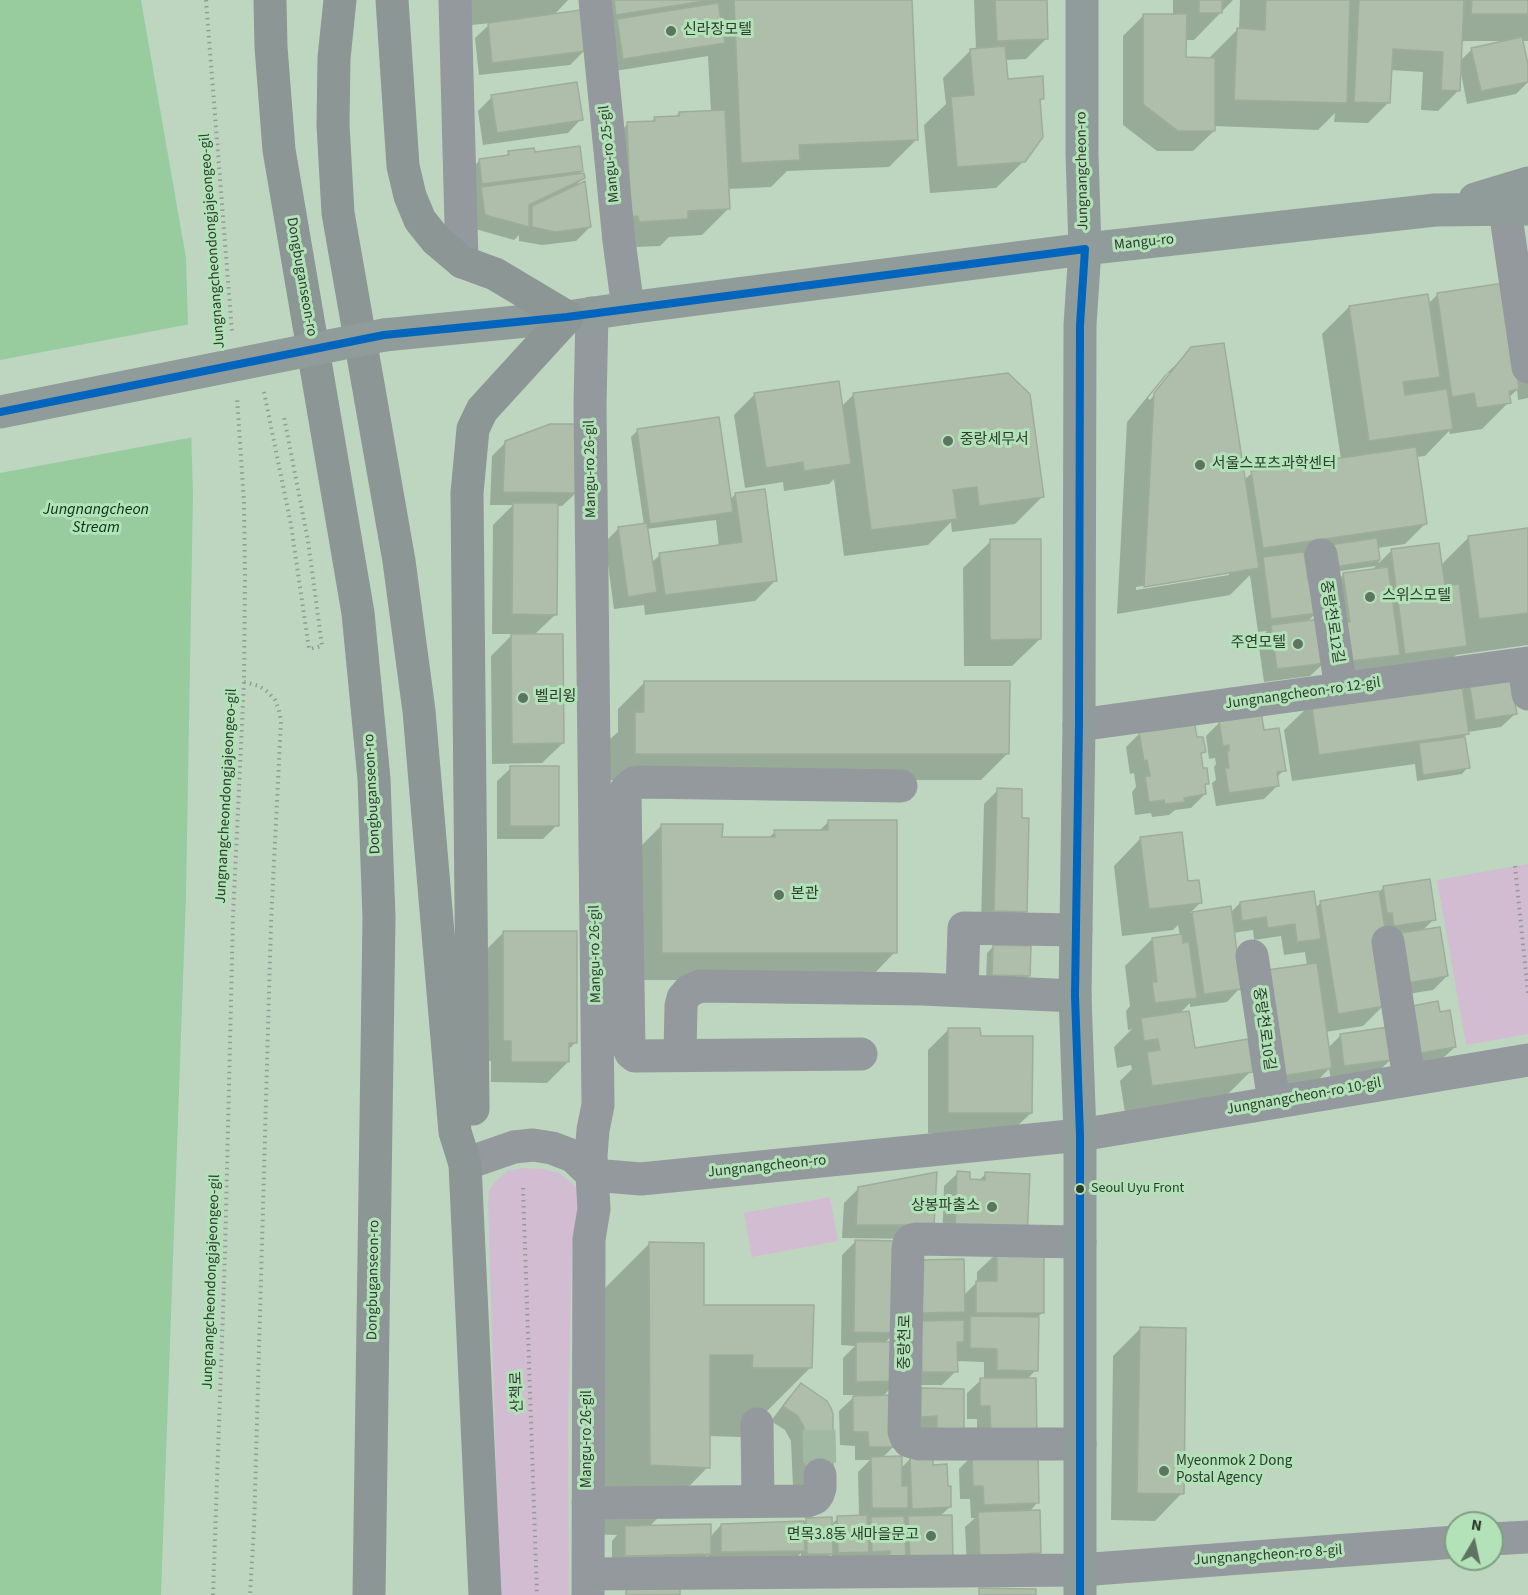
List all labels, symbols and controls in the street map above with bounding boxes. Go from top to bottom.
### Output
place label: 신라장모텔 [683,22,752,40]
marker: 신라장모텔 [664,24,678,38]
street label: Mangu-ro 25-gil [596,104,624,204]
street label: Jungnangcheon-ro [1073,111,1093,231]
street label: Jungnangcheondongjajeongeo-gil [197,133,229,349]
street label: Dongbuganseon-ro [282,216,320,338]
street label: Mangu-ro [1113,231,1175,255]
street label: Mangu-ro 26-gil [581,420,601,518]
place label: 중랑세무서 [960,432,1029,450]
marker: 중랑세무서 [941,434,955,448]
place label: 서울스포츠과학센터 [1212,456,1336,474]
marker: 서울스포츠과학센터 [1193,458,1207,472]
water label: Jungnangcheon Stream [43,500,149,538]
street label: 중랑천로12길 [1316,579,1346,665]
place label: 스위스모텔 [1382,588,1451,606]
marker: 스위스모텔 [1363,590,1377,604]
place label: 주연모텔 [1231,635,1286,653]
marker: 주연모텔 [1291,637,1305,651]
street label: Jungnangcheon-ro 12-gil [1224,674,1382,714]
street label: Jungnangcheondongjajeongeo-gil [212,688,242,904]
place label: 벨리윙 [535,689,576,707]
marker: 벨리윙 [516,691,530,705]
street label: Dongbuganseon-ro [361,733,385,855]
place label: 본관 [791,886,819,904]
marker: 본관 [772,888,786,902]
street label: Mangu-ro 26-gil [586,905,606,1003]
street label: 중랑천로10길 [1248,986,1278,1072]
street label: Jungnangcheon-ro 10-gil [1225,1075,1383,1119]
street label: Jungnangcheon-ro [707,1152,827,1182]
street label: Jungnangcheondongjajeongeo-gil [199,1174,225,1390]
place label: Seoul Uyu Front [1091,1181,1184,1197]
marker: Seoul Uyu Front [1074,1183,1086,1195]
place label: 상봉파출소 [911,1198,980,1216]
marker: 상봉파출소 [985,1200,999,1214]
street label: Dongbuganseon-ro [364,1220,384,1340]
street label: 중랑천로 [897,1314,915,1370]
street label: 산책로 [508,1371,528,1413]
street label: Mangu-ro 26-gil [579,1390,597,1488]
place label: Myeonmok 2 Dong Postal Agency [1176,1453,1292,1488]
marker: Myeonmok 2 Dong Postal Agency [1157,1464,1171,1478]
north arrow [1444,1511,1504,1571]
text: N [1470,1513,1483,1537]
place label: 면목3.8동 새마을문고 [787,1527,919,1545]
marker: 면목3.8동 새마을문고 [924,1529,938,1543]
street label: Jungnangcheon-ro 8-gil [1193,1542,1343,1570]

